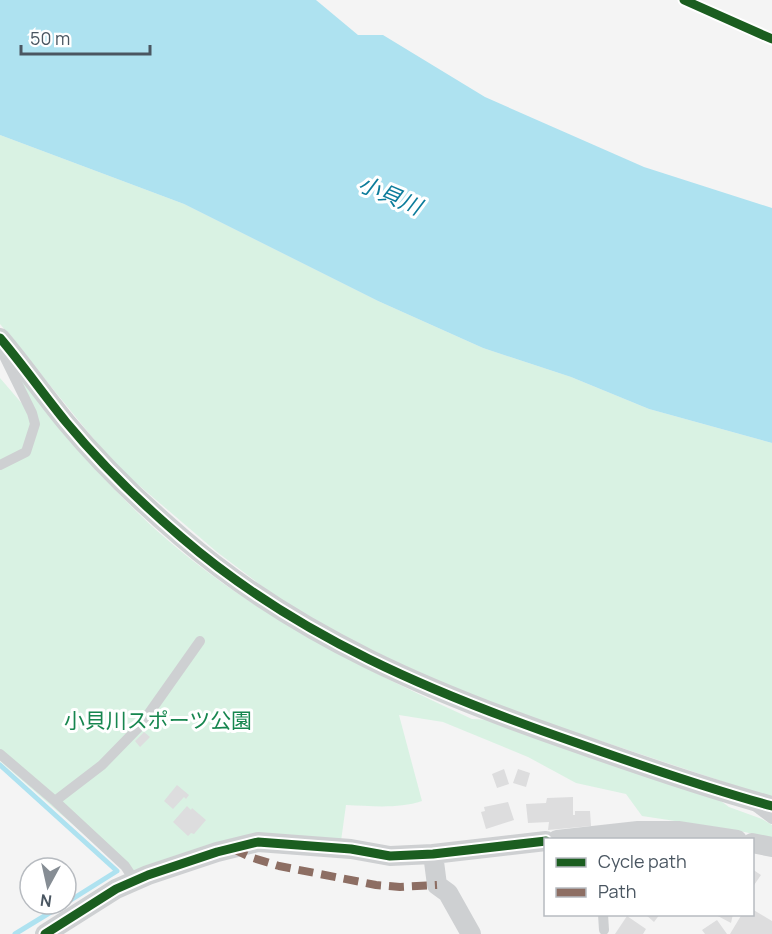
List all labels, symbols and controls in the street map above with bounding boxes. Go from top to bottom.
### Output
scale bar [21,18,150,56]
text: 50 m [30,26,70,50]
water label: 小貝川 [354,168,428,222]
park label: 小貝川スポーツ公園 [64,706,252,734]
legend [544,838,754,916]
text: Cycle path [598,849,687,873]
north arrow [18,856,78,916]
text: Path [598,879,636,903]
text: N [39,889,53,913]

